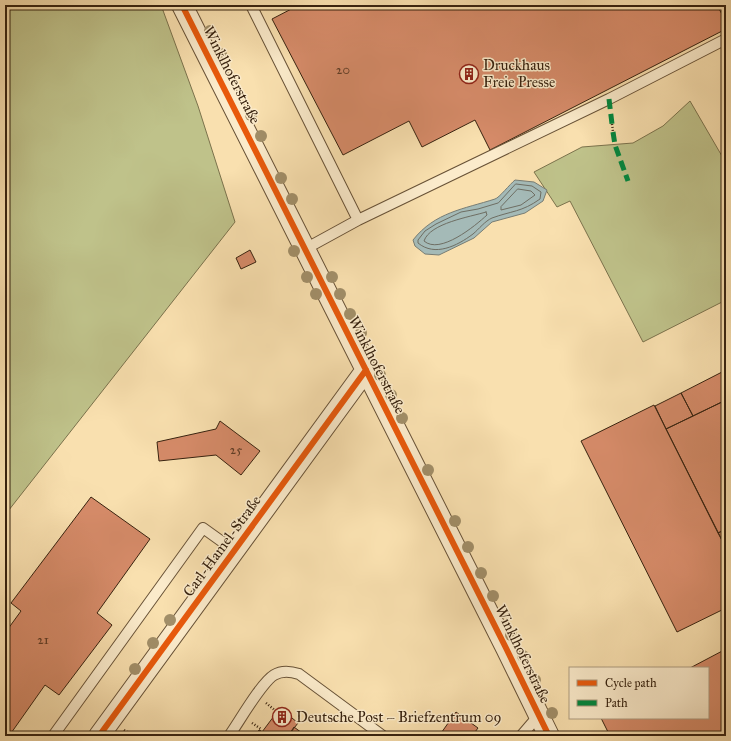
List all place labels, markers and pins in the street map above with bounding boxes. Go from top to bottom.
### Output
place label: Druckhaus Freie Presse [483,56,555,91]
building icon: Druckhaus Freie Presse [458,63,480,85]
building icon: Deutsche Post – Briefzentrum 09 [271,706,293,728]
place label: Deutsche Post – Briefzentrum 09 [296,708,502,726]

